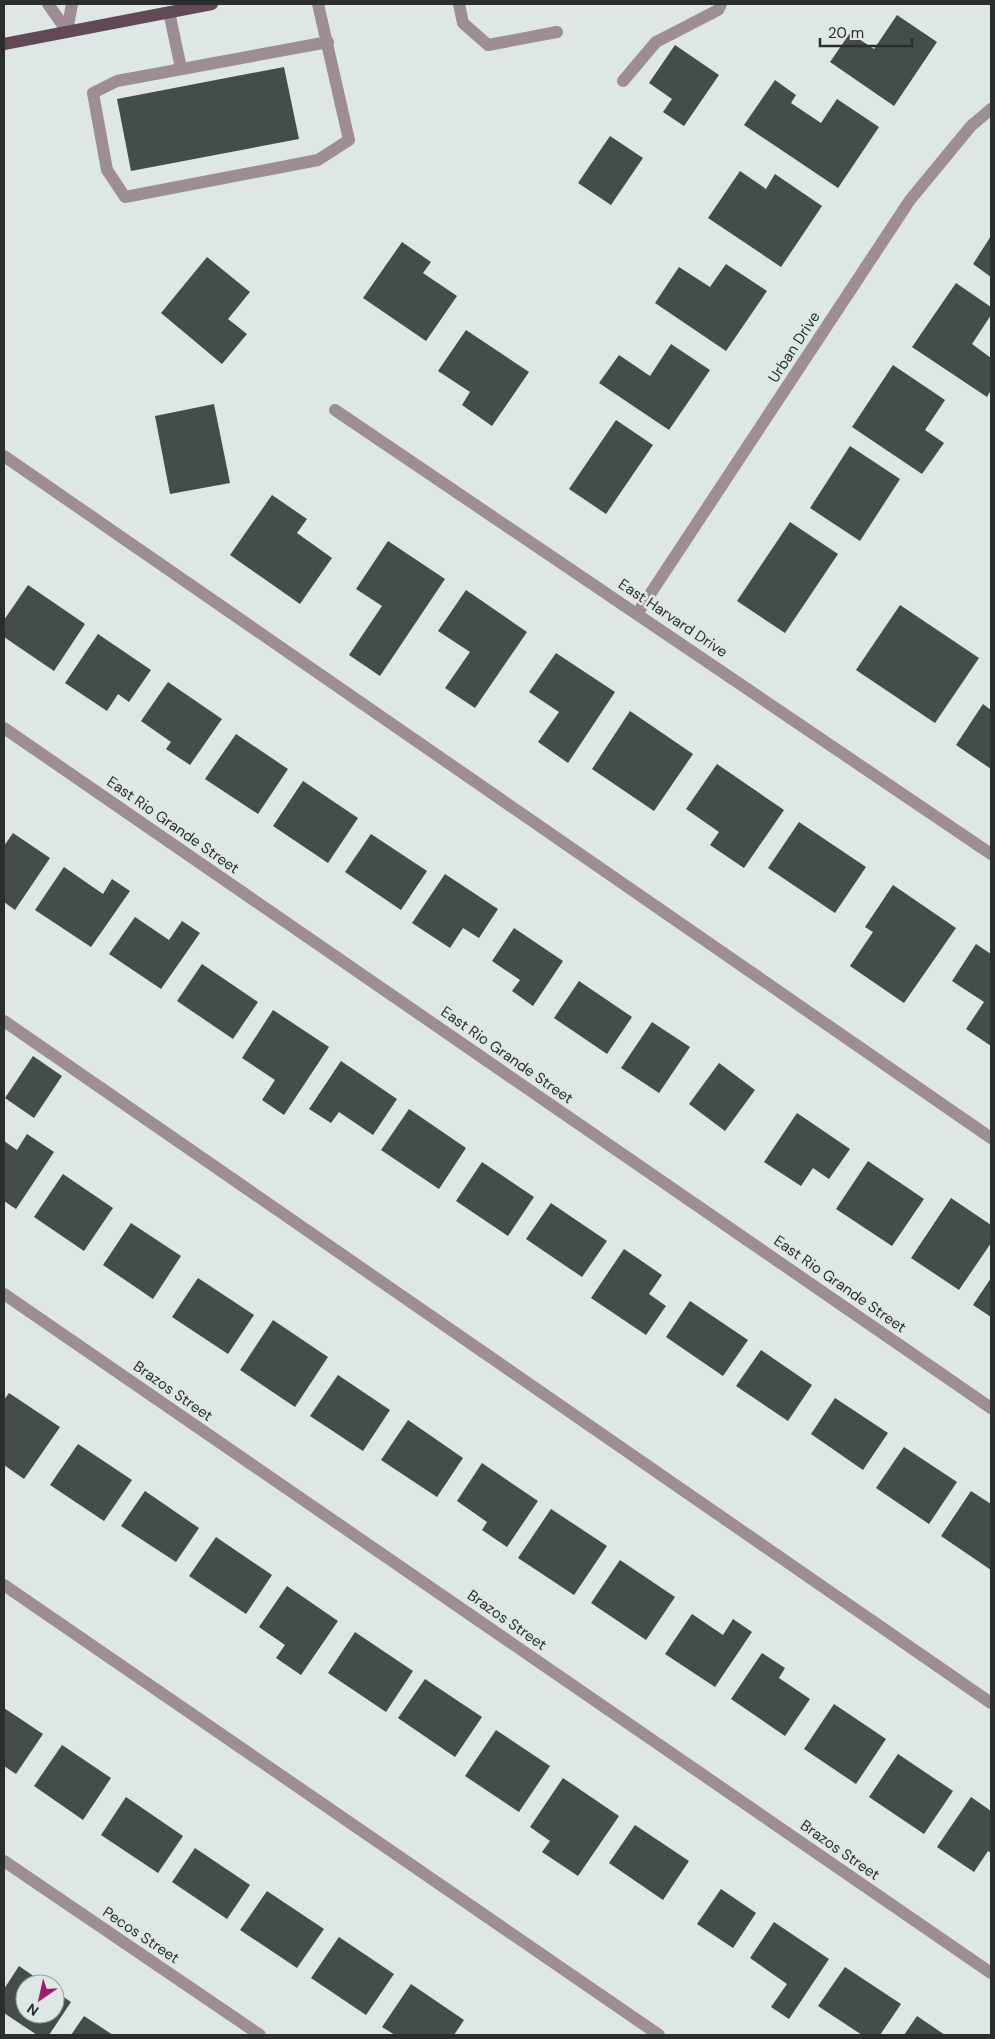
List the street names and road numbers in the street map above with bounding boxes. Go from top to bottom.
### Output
street label: Urban Drive [764,308,824,386]
street label: East Harvard Drive [615,574,731,662]
street label: East Rio Grande Street [103,772,243,878]
street label: East Rio Grande Street [437,1002,577,1108]
street label: East Rio Grande Street [770,1231,910,1337]
street label: Brazos Street [129,1356,217,1426]
street label: Brazos Street [463,1585,551,1655]
street label: Brazos Street [796,1815,884,1885]
street label: Pecos Street [99,1902,183,1968]

